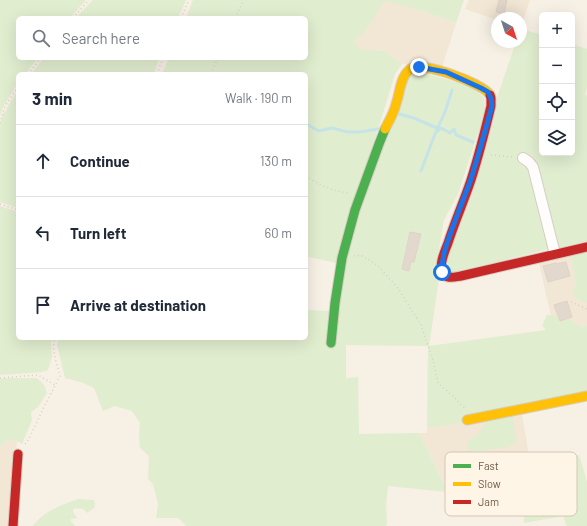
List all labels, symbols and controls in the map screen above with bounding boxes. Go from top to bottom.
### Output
north arrow [491,12,527,48]
map controls [539,12,575,156]
button: + [539,12,575,48]
search box [16,16,308,60]
icon: search [30,27,52,49]
text: Search here [62,29,140,47]
button: − [539,48,575,84]
route end [410,58,428,76]
button: locate [539,84,575,120]
text: 3 min [32,88,72,108]
text: Walk · 190 m [225,90,292,106]
button: layers [539,120,575,156]
icon: ahead [32,150,54,172]
text: Continue [70,152,130,170]
text: 130 m [260,153,292,169]
icon: left [32,222,54,244]
text: Turn left [70,224,126,242]
text: 60 m [265,225,292,241]
route start [433,263,451,281]
icon: arrive [32,294,54,316]
text: Arrive at destination [70,296,206,314]
legend [445,452,577,516]
text: Fast [478,459,499,472]
text: Slow [478,477,501,490]
text: Jam [478,495,499,508]

